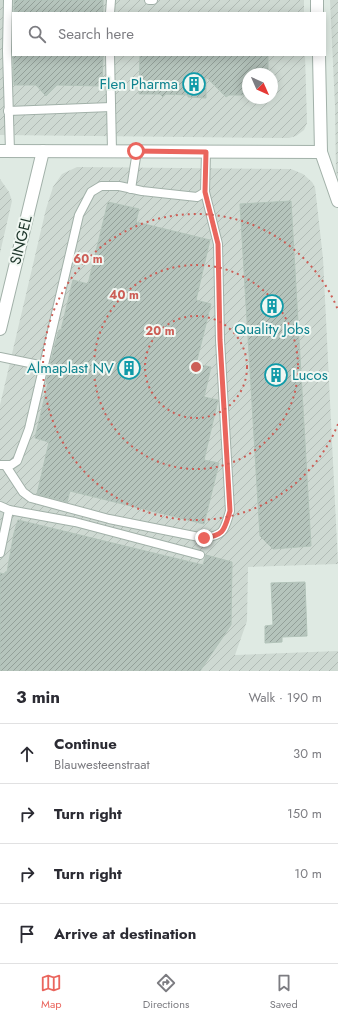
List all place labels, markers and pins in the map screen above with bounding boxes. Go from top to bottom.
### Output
building icon: Flen Pharma [181,71,207,97]
place label: Flen Pharma [100,73,178,95]
building icon: Quality Jobs [259,293,285,319]
place label: Quality Jobs [234,318,310,340]
building icon: Almaplast NV [116,355,142,381]
place label: Almaplast NV [27,357,114,379]
centre of rings [189,360,203,374]
building icon: Lucos [263,362,289,388]
place label: Lucos [292,364,328,386]

